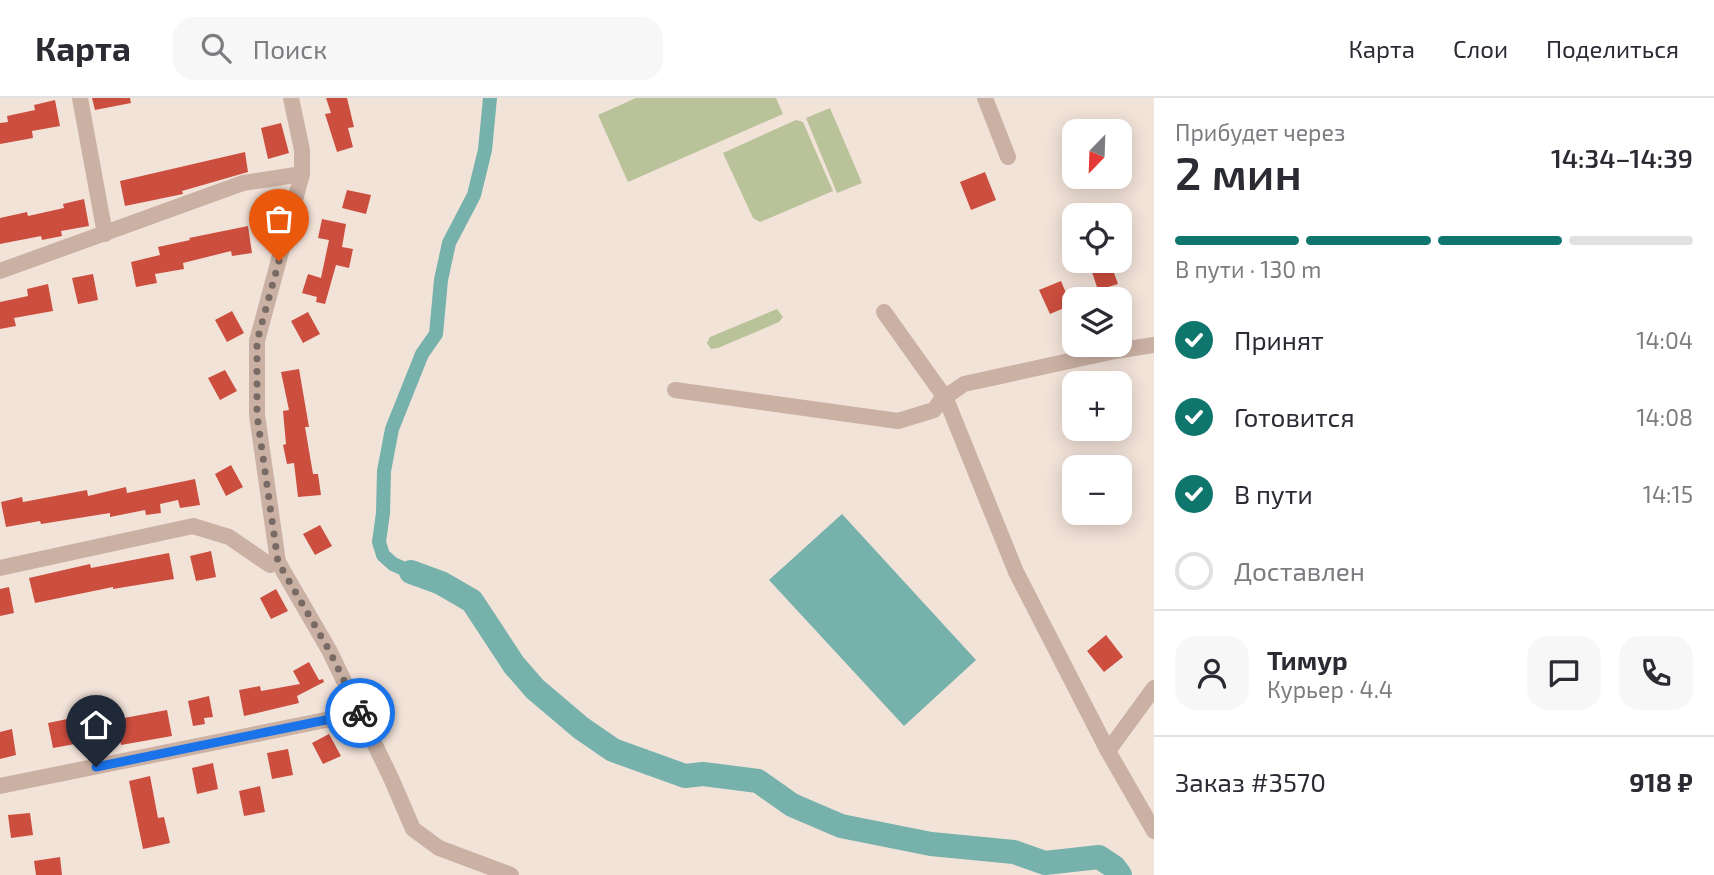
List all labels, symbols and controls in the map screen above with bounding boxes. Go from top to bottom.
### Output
search box [173,17,663,80]
text: Карта [35,28,131,68]
icon: search [197,29,235,67]
text: Поиск [253,33,327,64]
text: Карта [1348,34,1415,63]
text: Слои [1453,34,1508,63]
text: Поделиться [1546,34,1679,63]
text: Прибудет через [1175,118,1345,146]
north arrow [1062,119,1132,189]
map controls [1062,119,1132,525]
text: 14:34–14:39 [1551,142,1693,173]
text: 2 мин [1175,144,1302,199]
pin [249,189,309,261]
icon: bag [260,200,298,238]
button: locate [1062,203,1132,273]
text: В пути · 130 m [1175,255,1321,283]
button: layers [1062,287,1132,357]
icon: check [1175,321,1213,359]
text: Принят [1234,324,1324,355]
text: 14:04 [1636,326,1693,354]
button: + [1062,371,1132,441]
icon: check [1175,398,1213,436]
text: Готовится [1234,401,1355,432]
text: 14:08 [1636,403,1693,431]
button: − [1062,455,1132,525]
icon: check [1175,475,1213,513]
text: В пути [1234,478,1313,509]
text: 14:15 [1643,480,1693,508]
text: Доставлен [1234,555,1365,586]
button: person [1175,636,1249,710]
button: chat [1527,636,1601,710]
button: phone [1619,636,1693,710]
text: Тимур [1267,644,1348,675]
text: Курьер · 4.4 [1267,675,1393,703]
courier [325,678,395,748]
icon: bike [341,694,379,732]
pin [66,695,126,767]
icon: home [77,706,115,744]
text: Заказ #3570 [1175,766,1326,797]
text: 918 ₽ [1629,766,1693,797]

